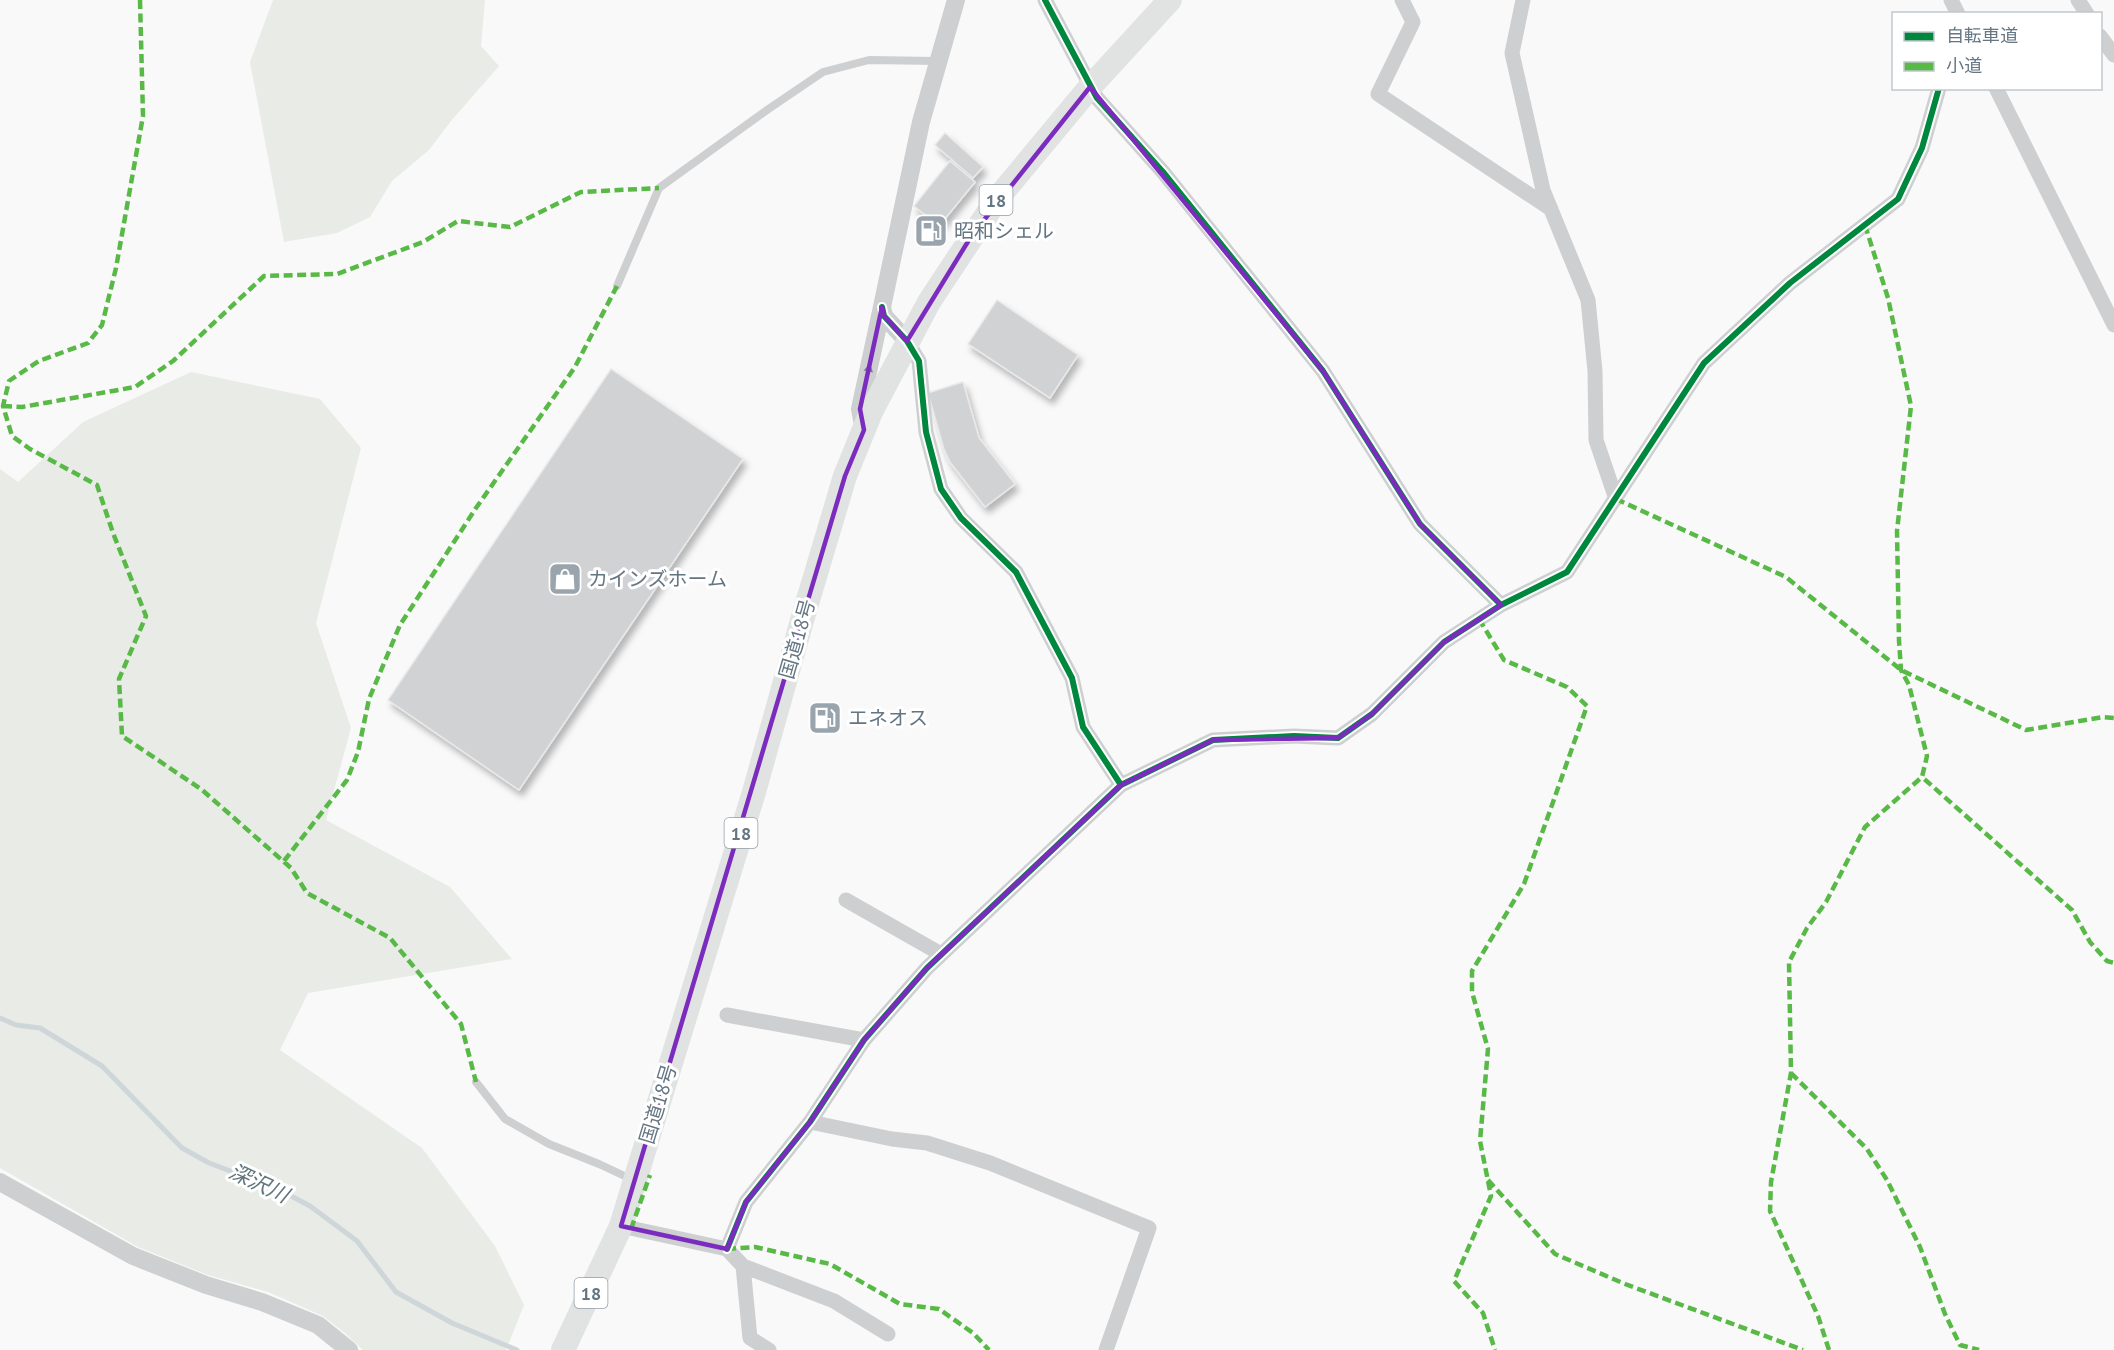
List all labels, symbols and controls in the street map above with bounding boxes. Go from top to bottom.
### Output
legend [1892,12,2102,90]
text: 自転車道 [1946,24,2018,47]
text: 小道 [1946,54,1982,77]
road number: 18 [980,185,1012,215]
fuel station icon: 昭和シェル [913,213,949,249]
place label: 昭和シェル [954,218,1054,244]
one-way arrow [863,363,873,382]
shop icon: カインズホーム [547,561,583,597]
place label: カインズホーム [588,566,727,592]
street label: 国道18号 [773,596,821,682]
fuel station icon: エネオス [807,700,843,736]
place label: エネオス [848,705,928,731]
road number: 18 [724,818,758,848]
street label: 国道18号 [634,1061,682,1147]
water label: 深沢川 [225,1157,295,1209]
road number: 18 [574,1278,608,1308]

